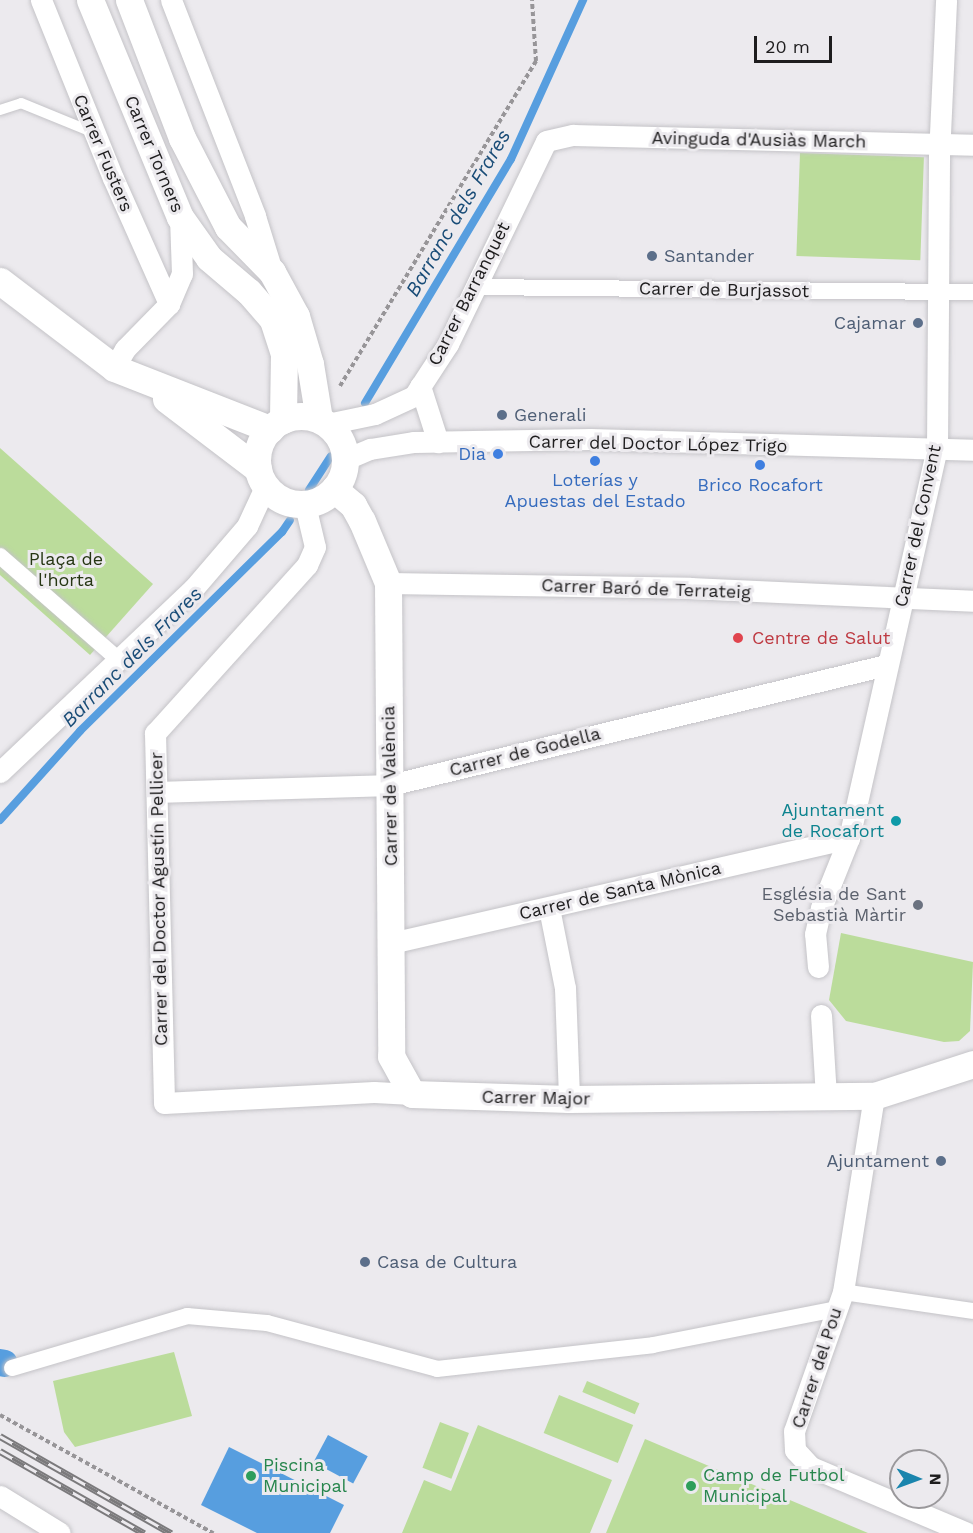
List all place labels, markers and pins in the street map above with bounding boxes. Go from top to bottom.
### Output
place label: Santander [664,245,754,267]
marker: Santander [645,249,659,263]
place label: Cajamar [834,312,906,334]
marker: Cajamar [911,316,925,330]
place label: Generali [514,404,587,426]
marker: Generali [495,408,509,422]
place label: Dia [458,443,486,465]
marker: Dia [491,447,505,461]
marker: Loterías y Apuestas del Estado [588,454,602,468]
marker: Brico Rocafort [753,458,767,472]
place label: Loterías y Apuestas del Estado [504,470,686,512]
place label: Brico Rocafort [697,474,823,496]
place label: Centre de Salut [752,627,890,649]
marker: Centre de Salut [729,629,747,647]
place label: Ajuntament de Rocafort [781,800,884,842]
marker: Ajuntament de Rocafort [889,814,903,828]
place label: Església de Sant Sebastià Màrtir [761,884,906,926]
marker: Església de Sant Sebastià Màrtir [911,898,925,912]
place label: Ajuntament [826,1150,929,1172]
marker: Ajuntament [934,1154,948,1168]
place label: Casa de Cultura [377,1251,518,1273]
marker: Casa de Cultura [358,1255,372,1269]
place label: Piscina Municipal [263,1455,347,1498]
place label: Camp de Futbol Municipal [703,1465,844,1508]
marker: Piscina Municipal [244,1469,258,1483]
marker: Camp de Futbol Municipal [684,1479,698,1493]

